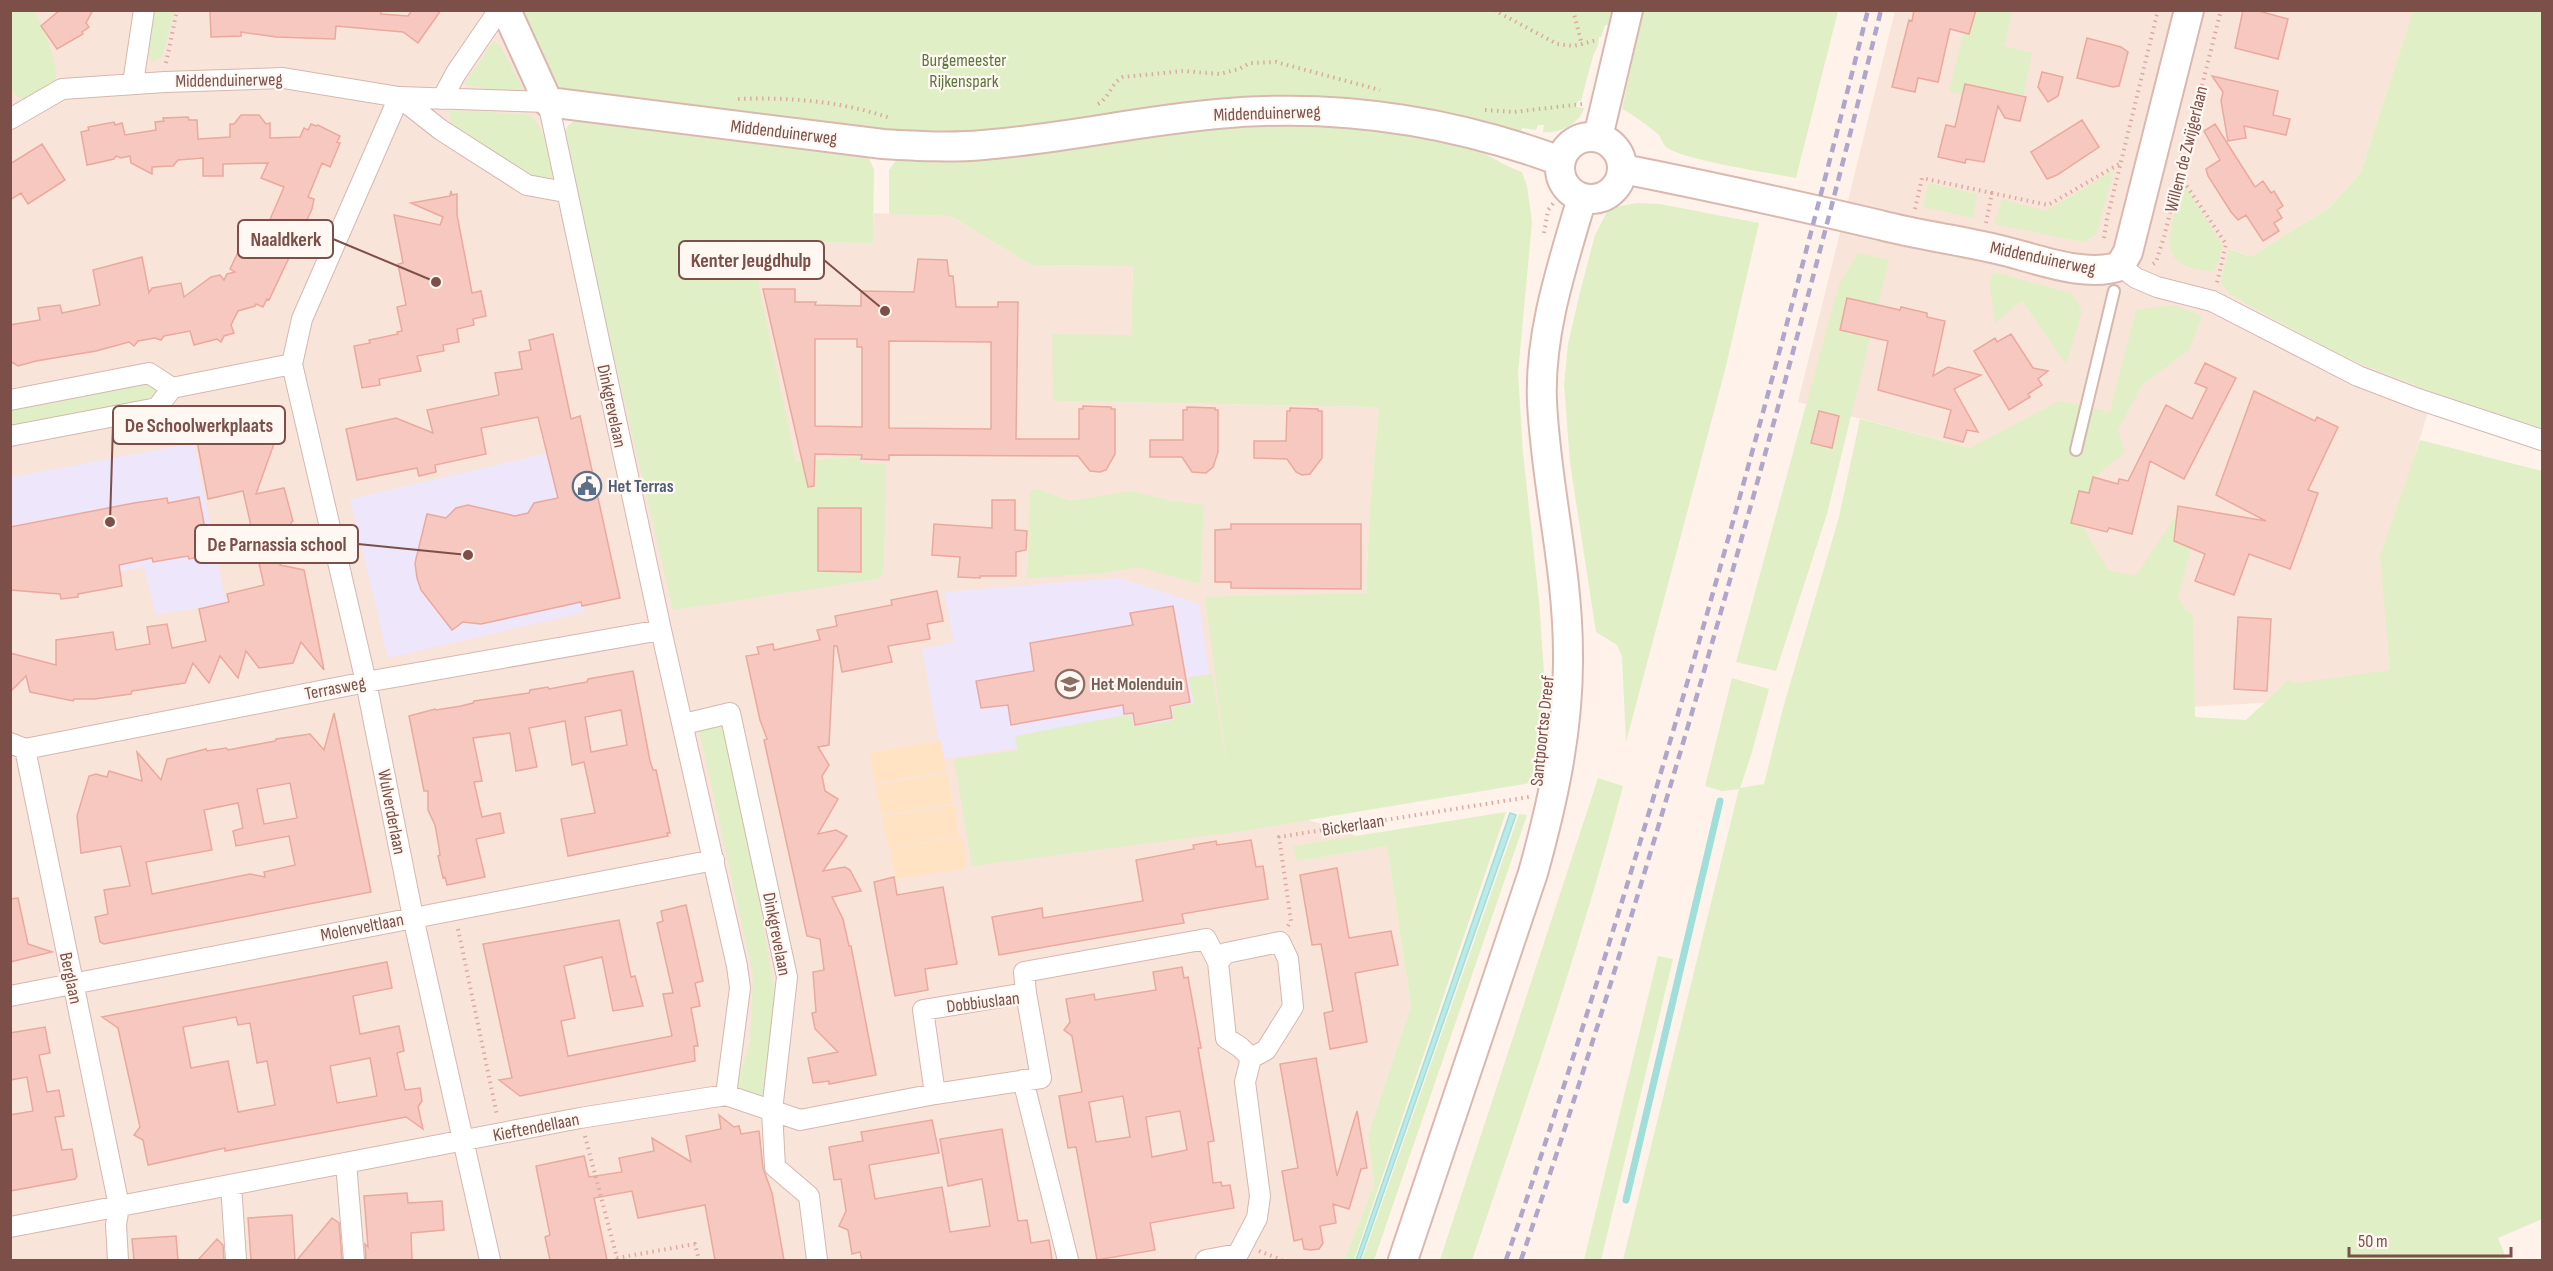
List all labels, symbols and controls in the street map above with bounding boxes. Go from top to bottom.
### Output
park label: Burgemeester Rijkenspark [922,50,1006,92]
street label: Middenduinerweg [175,69,283,92]
street label: Willem de Zwijgerlaan [2161,84,2212,214]
street label: Middenduinerweg [1213,101,1321,126]
street label: Middenduinerweg [729,116,838,149]
callout: Naaldkerk [238,220,333,258]
text: Naaldkerk [250,228,322,252]
street label: Middenduinerweg [1988,237,2098,280]
callout: Kenter Jeugdhulp [679,241,824,279]
text: Kenter Jeugdhulp [691,249,811,273]
street label: Dinkgrevelaan [592,363,631,450]
callout: De Schoolwerkplaats [113,406,285,444]
text: De Schoolwerkplaats [125,414,273,438]
public building icon: Het Terras [571,470,603,502]
place label: Het Terras [608,476,674,497]
callout: De Parnassia school [195,525,358,563]
text: De Parnassia school [207,533,347,557]
school or university icon: Het Molenduin [1054,668,1086,700]
street label: Terrasweg [303,672,367,705]
place label: Het Molenduin [1091,674,1183,695]
street label: Santpoortse Dreef [1526,674,1559,787]
street label: Wulverderlaan [373,768,410,856]
street label: Bickerlaan [1321,810,1386,841]
street label: Dinkgrevelaan [758,891,795,978]
street label: Molenveltlaan [319,909,405,946]
street label: Berglaan [55,950,86,1006]
street label: Dobbiuslaan [945,988,1021,1017]
street label: Kieftendellaan [491,1109,581,1146]
scale bar [2349,1220,2511,1258]
text: 50 m [2358,1231,2388,1252]

